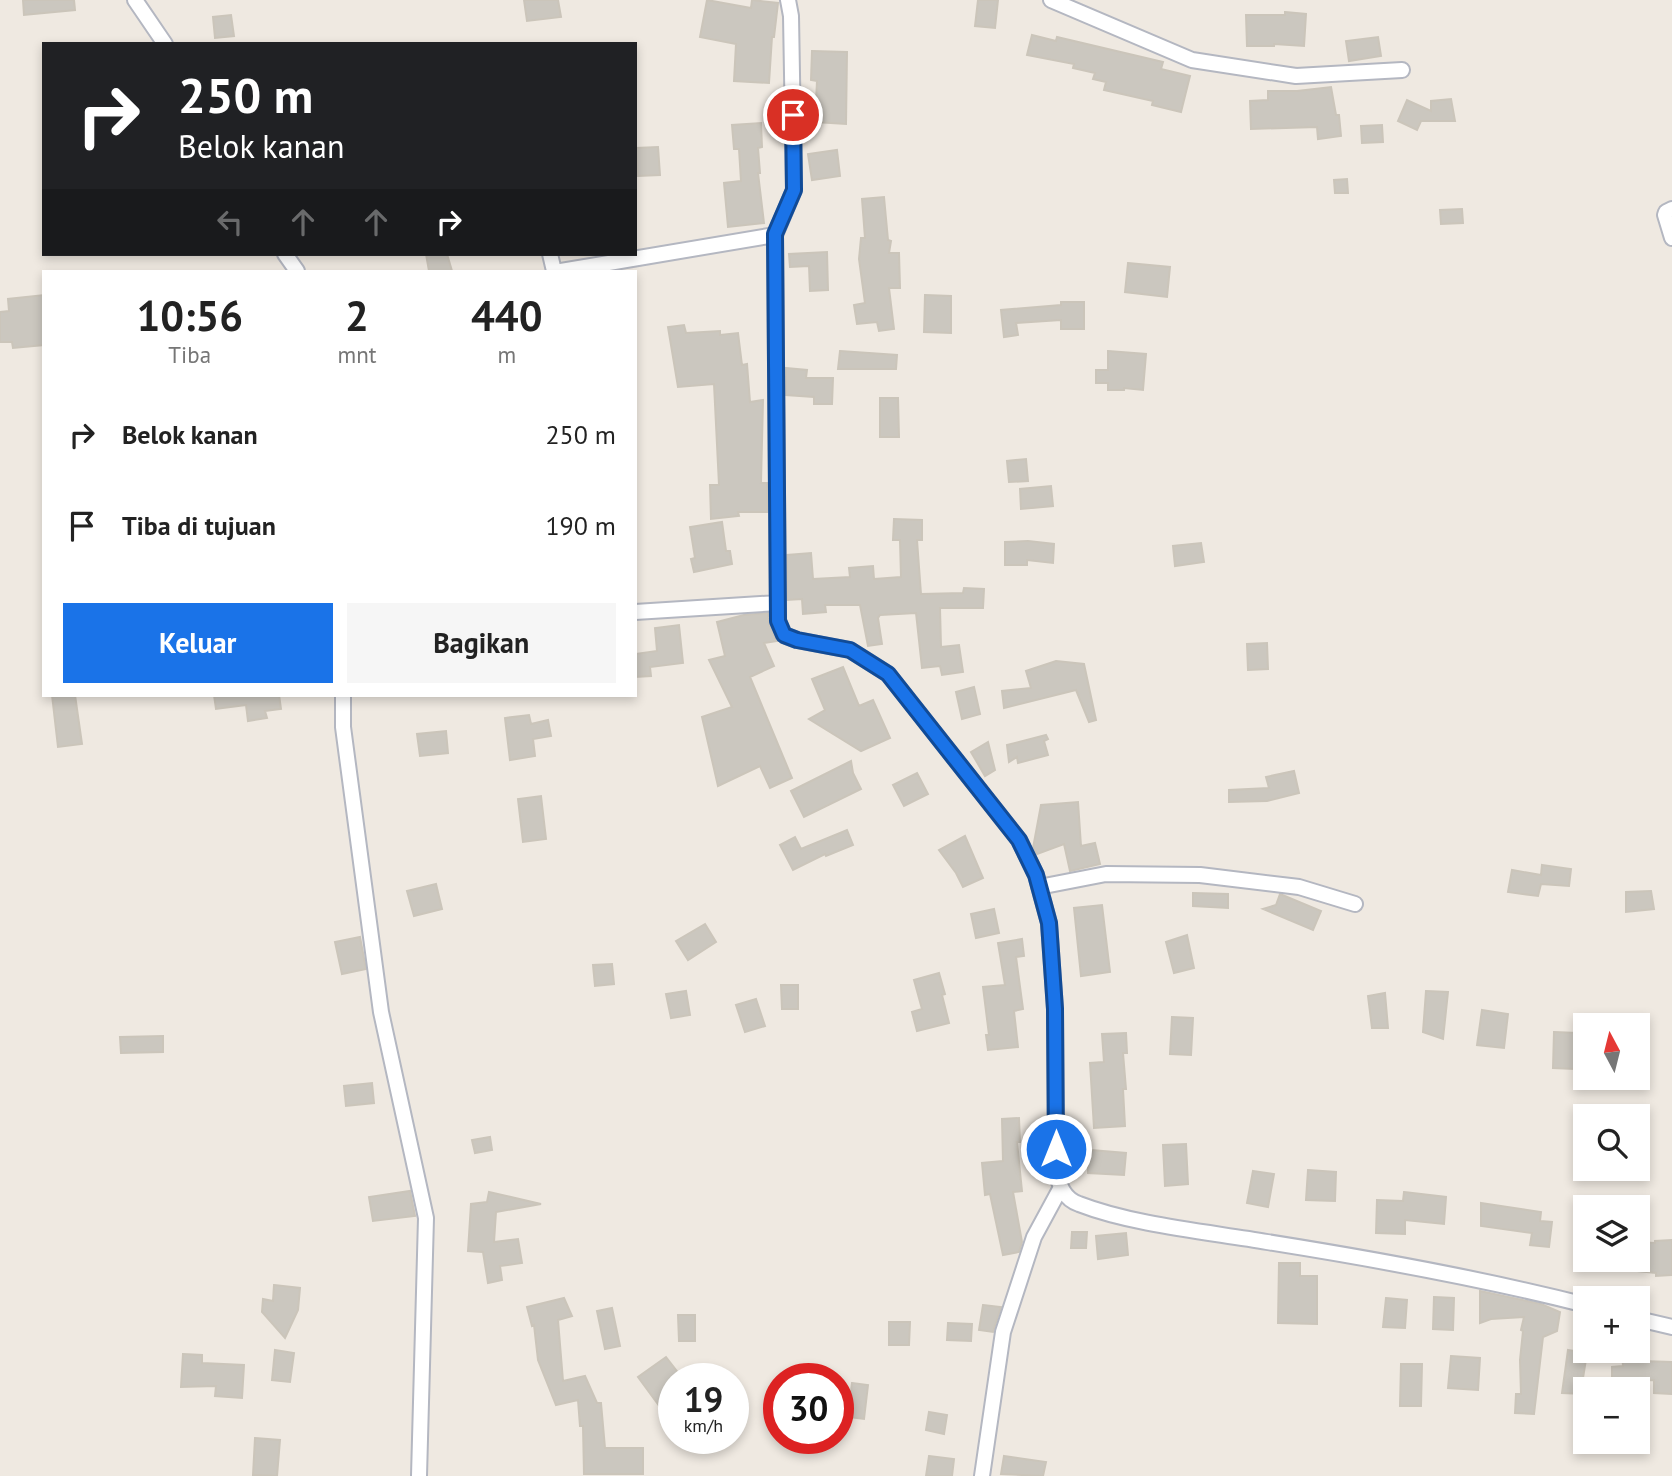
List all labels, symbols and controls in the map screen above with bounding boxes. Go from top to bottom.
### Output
text: 250 m [178,63,313,127]
icon: right [63,70,154,161]
pin [763,85,823,145]
icon: arrive [774,96,812,134]
text: Belok kanan [178,125,344,167]
icon: left [211,203,249,241]
icon: ahead [284,203,322,241]
icon: ahead [357,203,395,241]
icon: right [430,203,468,241]
text: 10:56 [136,288,243,343]
text: 2 [345,288,369,343]
text: 440 [471,288,542,343]
text: Tiba [168,340,211,369]
text: mnt [338,340,377,369]
text: m [497,340,516,369]
icon: right [63,416,101,454]
text: Belok kanan [122,418,258,451]
text: 250 m [545,418,616,451]
icon: arrive [63,507,101,545]
text: Tiba di tujuan [122,509,276,542]
text: 190 m [545,509,616,542]
button: Keluar [63,603,333,683]
button: Bagikan [347,603,616,683]
north arrow [1573,1013,1650,1090]
map controls [1573,1013,1650,1454]
button: search [1573,1104,1650,1181]
position arrow [1019,1112,1093,1186]
button: layers [1573,1195,1650,1272]
button: + [1573,1286,1650,1363]
speed limit sign: 30 [763,1363,854,1454]
text: 19 [684,1376,723,1422]
button: − [1573,1377,1650,1454]
text: km/h [684,1414,723,1437]

